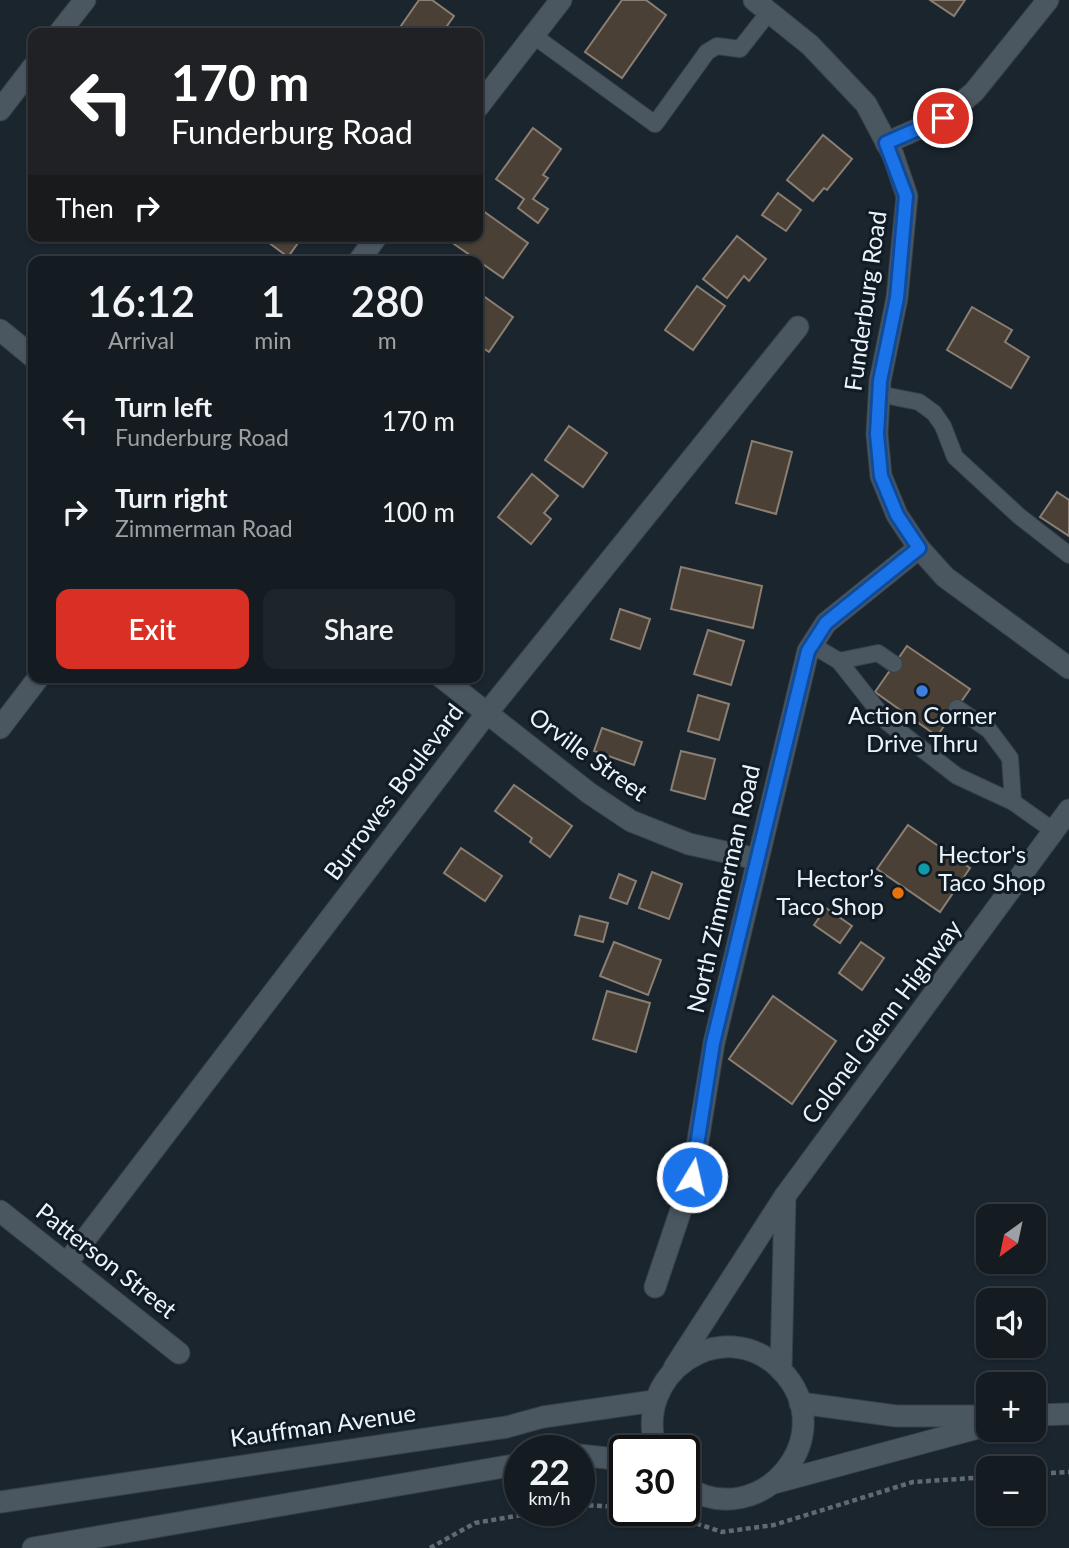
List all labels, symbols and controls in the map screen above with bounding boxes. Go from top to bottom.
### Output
text: 170 m [171,53,309,111]
icon: left [56,56,147,147]
pin [913,88,973,148]
icon: arrive [924,99,962,137]
text: Funderburg Road [171,112,413,151]
icon: right [128,189,166,227]
text: Then [56,192,114,224]
street label: Funderburg Road [838,209,891,393]
text: 16:12 [87,276,195,326]
text: 1 [261,276,285,326]
text: 280 [351,276,424,326]
text: Arrival [108,326,174,354]
text: min [254,326,292,354]
text: m [378,326,397,354]
text: Turn left [115,391,212,423]
icon: left [56,402,94,440]
text: 170 m [382,405,455,437]
text: Funderburg Road [115,423,289,451]
text: Turn right [115,482,228,514]
icon: right [56,493,94,531]
text: 100 m [382,496,455,528]
text: Zimmerman Road [115,514,293,542]
button: Exit [56,589,249,669]
button: Share [263,589,455,669]
marker: Action Corner Drive Thru [914,683,930,699]
street label: Burrowes Boulevard [317,697,469,885]
place label: Action Corner Drive Thru [848,700,996,757]
street label: Orville Street [524,701,654,807]
street label: North Zimmerman Road [680,762,765,1016]
place label: Hector's Taco Shop [938,839,1046,896]
marker: Hector's Taco Shop [916,861,932,877]
place label: Hector’s Taco Shop [776,863,884,920]
marker: Hector’s Taco Shop [890,885,906,901]
street label: Colonel Glenn Highway [795,913,967,1129]
position arrow [655,1140,729,1214]
street label: Patterson Street [31,1196,183,1324]
north arrow [976,1204,1046,1274]
map controls [976,1204,1046,1526]
button: sound [976,1288,1046,1358]
button: + [976,1372,1046,1442]
street label: Kauffman Avenue [228,1397,417,1452]
speed limit sign: 30 [609,1435,700,1526]
text: 22 [529,1450,570,1492]
button: − [976,1456,1046,1526]
text: km/h [528,1487,571,1509]

